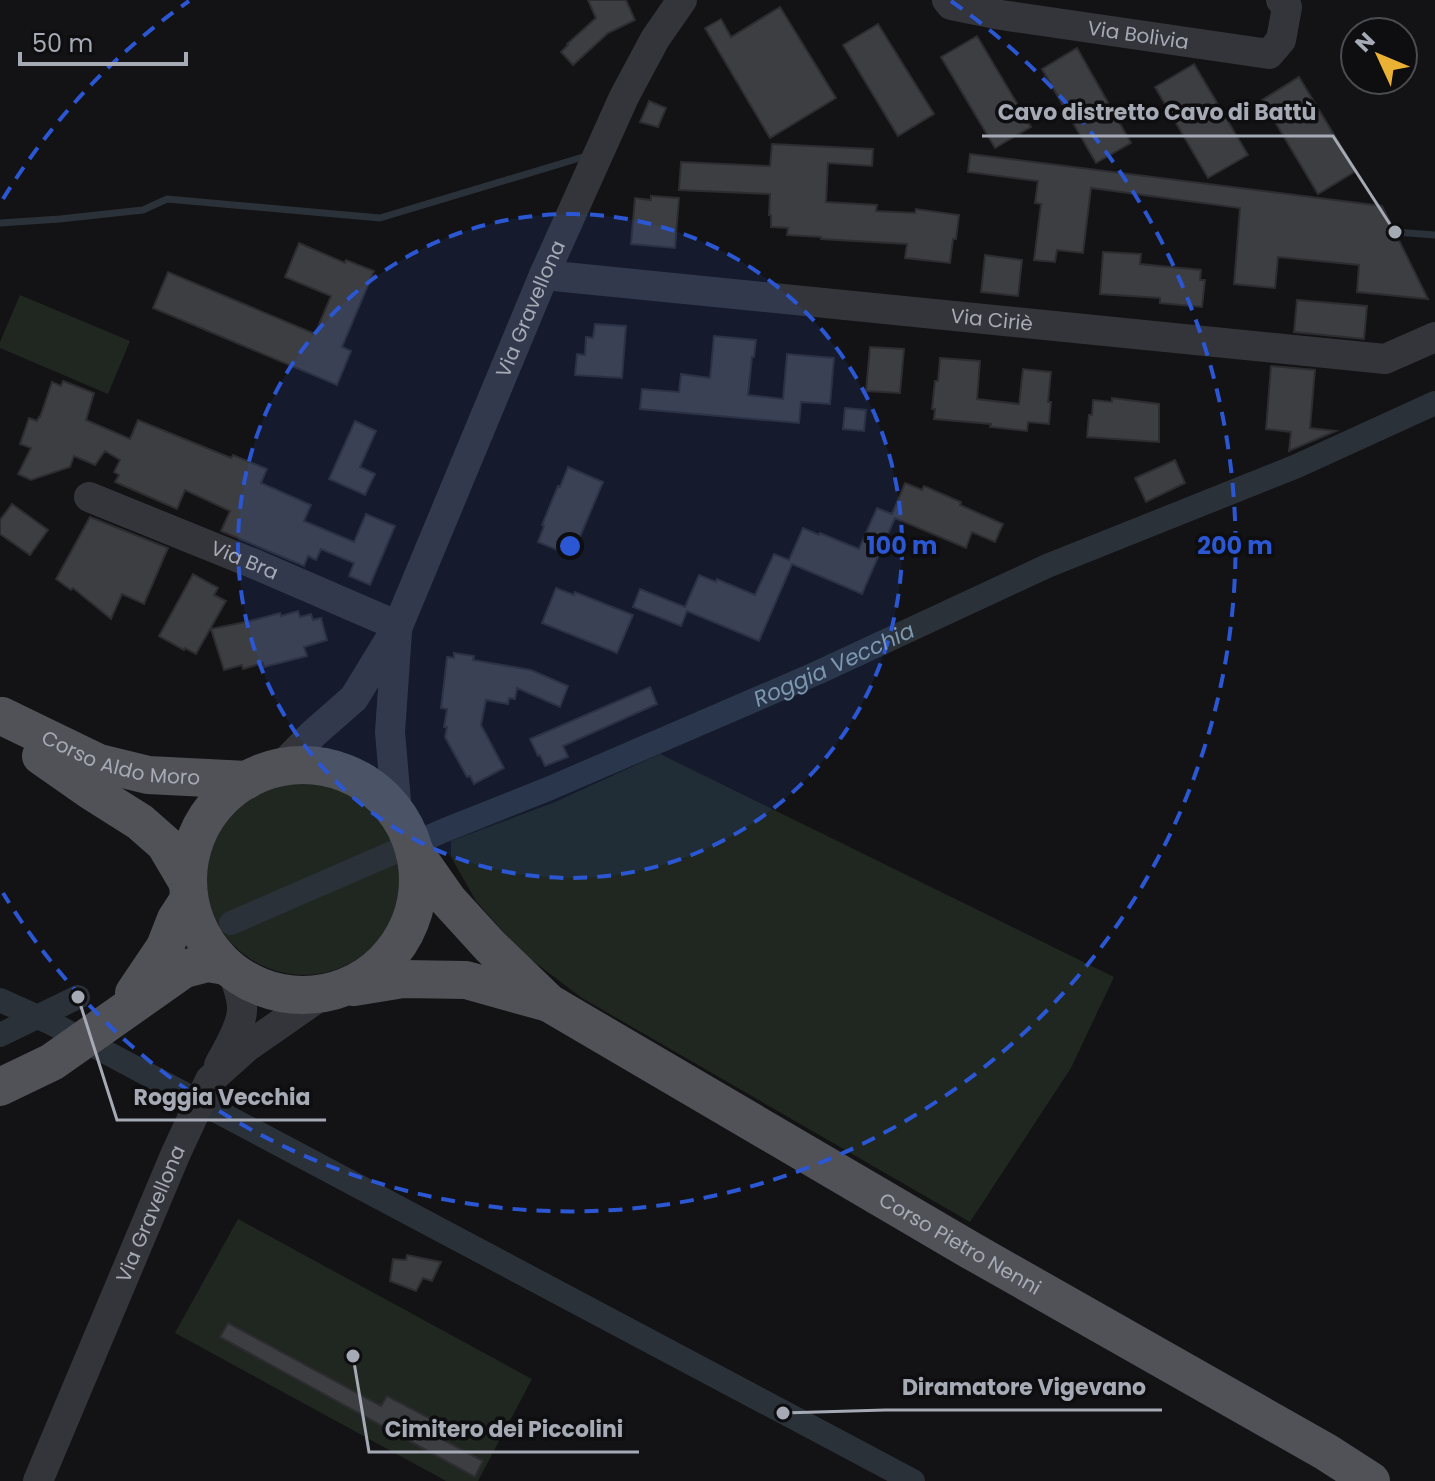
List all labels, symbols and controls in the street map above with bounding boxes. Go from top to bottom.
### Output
street label: Via Bolivia [1086,14,1191,56]
scale bar [20,16,186,66]
north arrow [1339,16,1419,96]
text: N [1348,26,1382,59]
text: 50 m [32,27,93,60]
callout: Cavo distretto Cavo di Battù [982,90,1333,136]
text: Cavo distretto Cavo di Battù [998,97,1316,128]
street label: Via Gravellona [489,236,572,382]
street label: Via Ciriè [949,302,1034,338]
text: 100 m [867,529,937,562]
text: 200 m [1197,529,1273,562]
centre of rings [556,532,584,560]
street label: Via Bra [207,534,283,587]
water label: Roggia Vecchia [749,615,920,715]
street label: Corso Aldo Moro [37,723,201,792]
callout: Roggia Vecchia [117,1074,326,1120]
text: Roggia Vecchia [134,1082,310,1113]
street label: Via Gravellona [109,1140,192,1287]
street label: Corso Pietro Nenni [874,1186,1046,1302]
callout: Diramatore Vigevano [885,1364,1162,1410]
text: Diramatore Vigevano [902,1372,1146,1403]
callout: Cimitero dei Piccolini [369,1406,639,1452]
text: Cimitero dei Piccolini [385,1414,623,1445]

